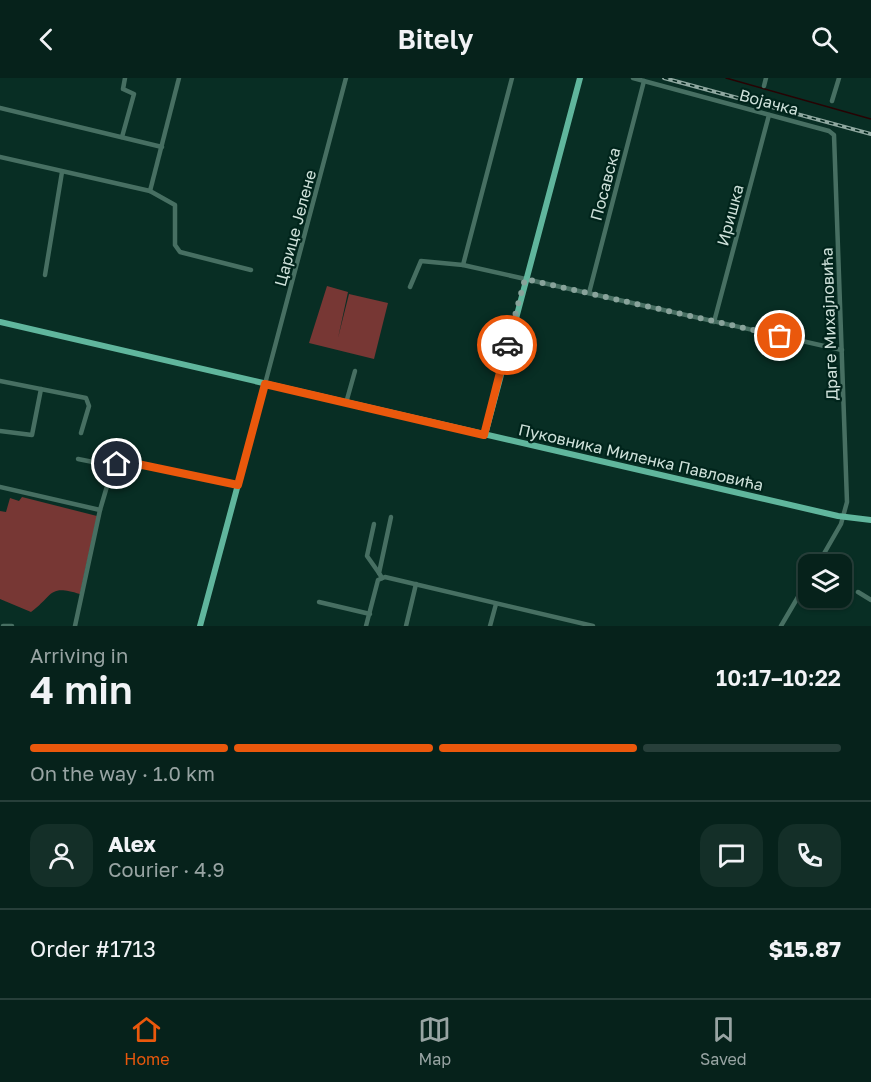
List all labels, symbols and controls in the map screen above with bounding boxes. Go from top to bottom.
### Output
icon: back [30,23,63,56]
text: Bitely [397,23,474,55]
icon: search [808,23,841,56]
street label: Војачка [737,84,801,120]
street label: Посавска [586,145,624,223]
street label: Царице Јелене [270,168,320,288]
street label: Иришка [712,182,748,248]
street label: Драге Михајловића [816,247,842,401]
pin [754,310,805,361]
courier [477,315,537,375]
icon: bag [763,319,796,352]
icon: car [491,329,524,362]
street label: Пуковника Миленка Павловића [517,419,765,495]
pin [91,438,142,489]
icon: home [100,447,133,480]
map controls [798,554,852,608]
button: layers [798,554,852,608]
text: Arriving in [30,643,128,667]
text: 10:17–10:22 [716,664,841,691]
text: 4 min [30,666,133,713]
text: On the way · 1.0 km [30,761,215,785]
button: person [30,824,93,887]
button: chat [700,824,763,887]
button: phone [778,824,841,887]
text: Alex [108,830,156,857]
text: Courier · 4.9 [108,857,225,881]
text: Order #1713 [30,935,156,962]
text: $15.87 [768,935,841,962]
tab: Home [124,1013,170,1069]
tab: Map [418,1013,451,1069]
tab: Saved [700,1013,747,1069]

